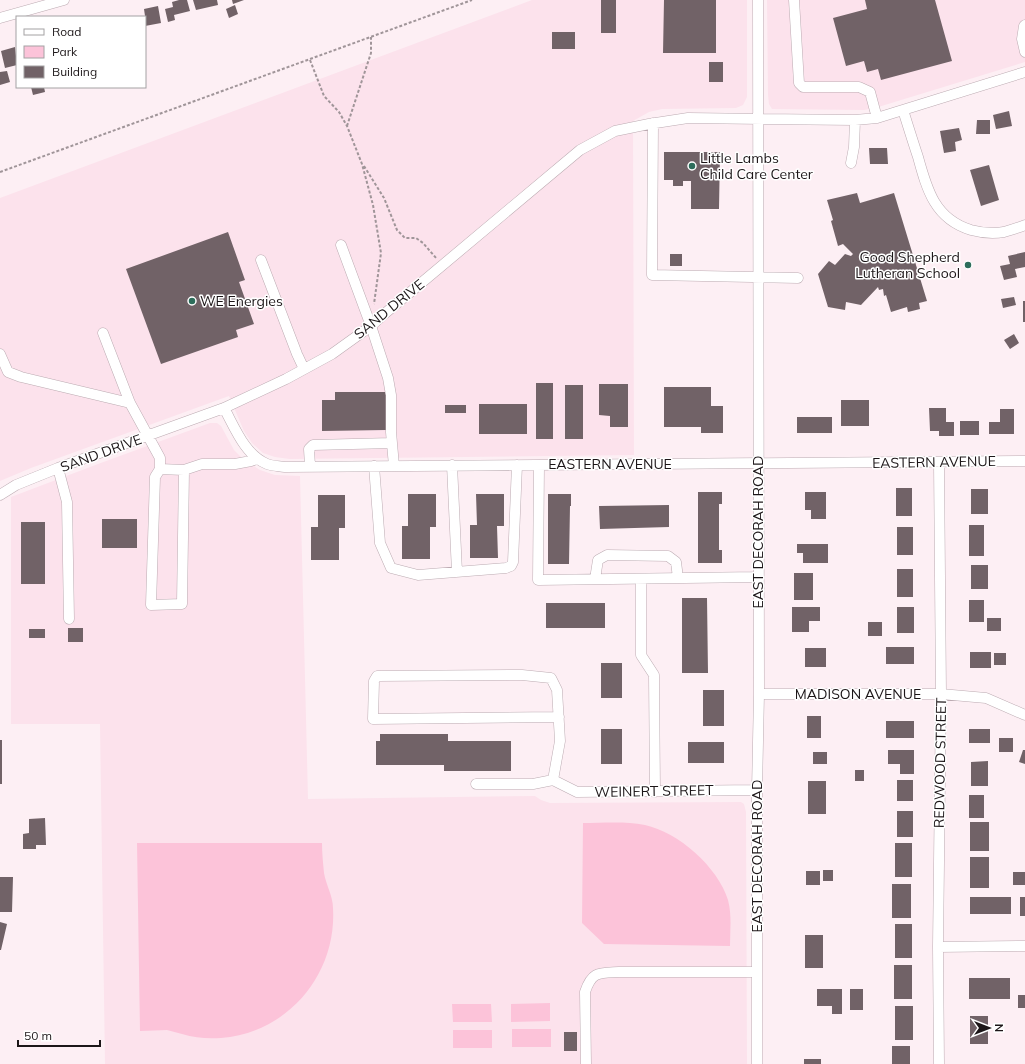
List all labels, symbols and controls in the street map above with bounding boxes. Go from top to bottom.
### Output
legend [16,16,146,88]
text: Road [52,24,81,39]
text: Park [52,44,78,59]
text: Building [52,64,97,79]
place label: Little Lambs Child Care Center [700,149,814,183]
marker: Little Lambs Child Care Center [687,161,697,171]
place label: Good Shepherd Lutheran School [855,248,960,282]
marker: Good Shepherd Lutheran School [963,260,973,270]
street label: SAND DRIVE [350,275,428,343]
place label: WE Energies [200,292,283,310]
marker: WE Energies [187,296,197,306]
street label: SAND DRIVE [58,430,144,476]
street label: EASTERN AVENUE [872,452,996,472]
street label: EASTERN AVENUE [548,455,672,473]
street label: EAST DECORAH ROAD [749,456,767,608]
street label: MADISON AVENUE [795,685,921,703]
street label: REDWOOD STREET [930,697,950,828]
street label: EAST DECORAH ROAD [748,780,766,932]
street label: WEINERT STREET [594,781,714,801]
north arrow [969,1008,1009,1048]
scale bar [18,1022,100,1048]
text: N [992,1024,1006,1032]
text: 50 m [24,1028,52,1043]

